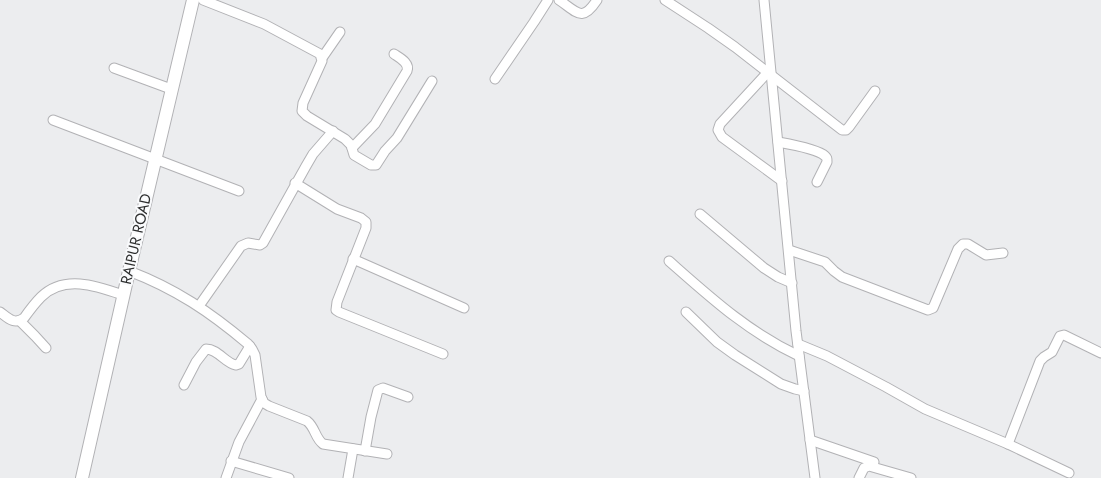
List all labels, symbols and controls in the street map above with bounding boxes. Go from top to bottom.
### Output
street label: RAIPUR ROAD [115,192,157,286]

